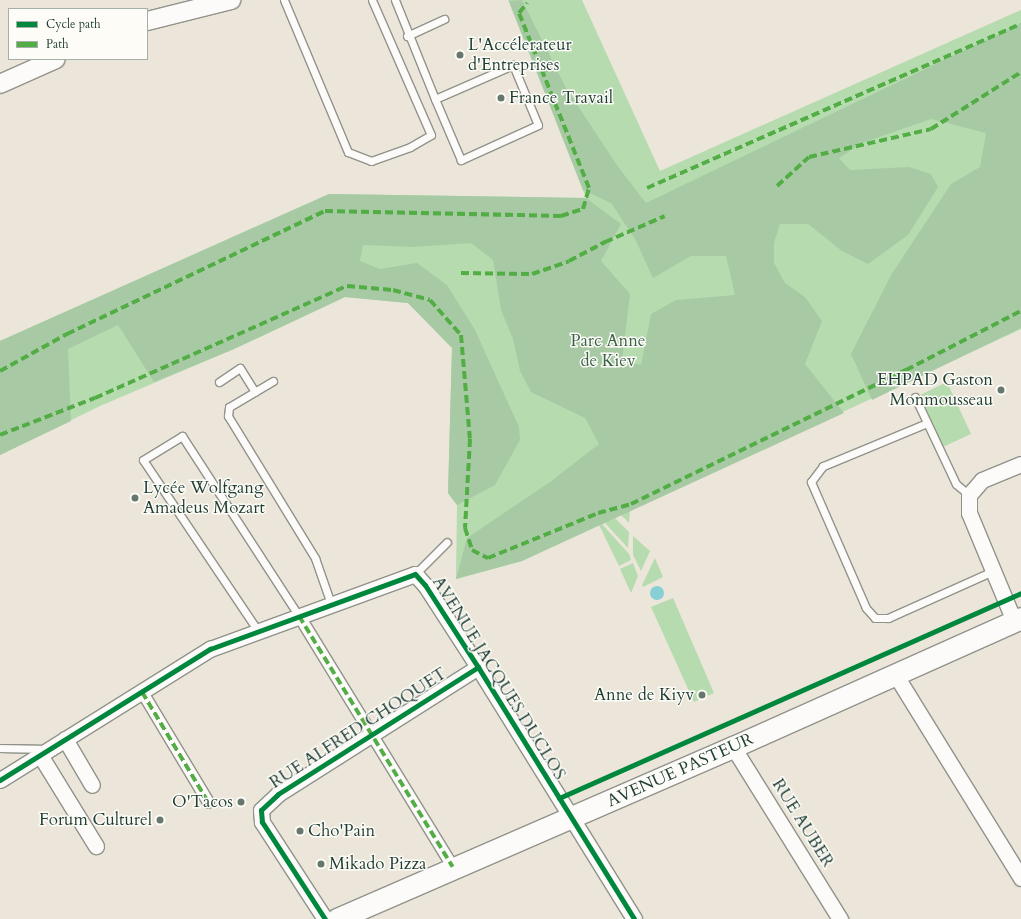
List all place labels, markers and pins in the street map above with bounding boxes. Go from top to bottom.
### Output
place label: L'Accélerateur d'Entreprises [468,35,572,75]
marker: L'Accélerateur d'Entreprises [455,50,465,60]
place label: France Travail [509,88,613,108]
marker: France Travail [496,93,506,103]
place label: EHPAD Gaston Monmousseau [877,370,993,410]
marker: EHPAD Gaston Monmousseau [996,385,1006,395]
place label: Lycée Wolfgang Amadeus Mozart [143,478,265,518]
marker: Lycée Wolfgang Amadeus Mozart [130,493,140,503]
place label: Anne de Kiyv [594,685,694,705]
marker: Anne de Kiyv [697,690,707,700]
place label: O'Tacos [172,792,233,812]
marker: O'Tacos [236,797,246,807]
place label: Forum Culturel [39,810,152,830]
marker: Forum Culturel [155,815,165,825]
place label: Cho'Pain [308,821,375,841]
marker: Cho'Pain [295,826,305,836]
place label: Mikado Pizza [329,854,426,874]
marker: Mikado Pizza [316,859,326,869]

